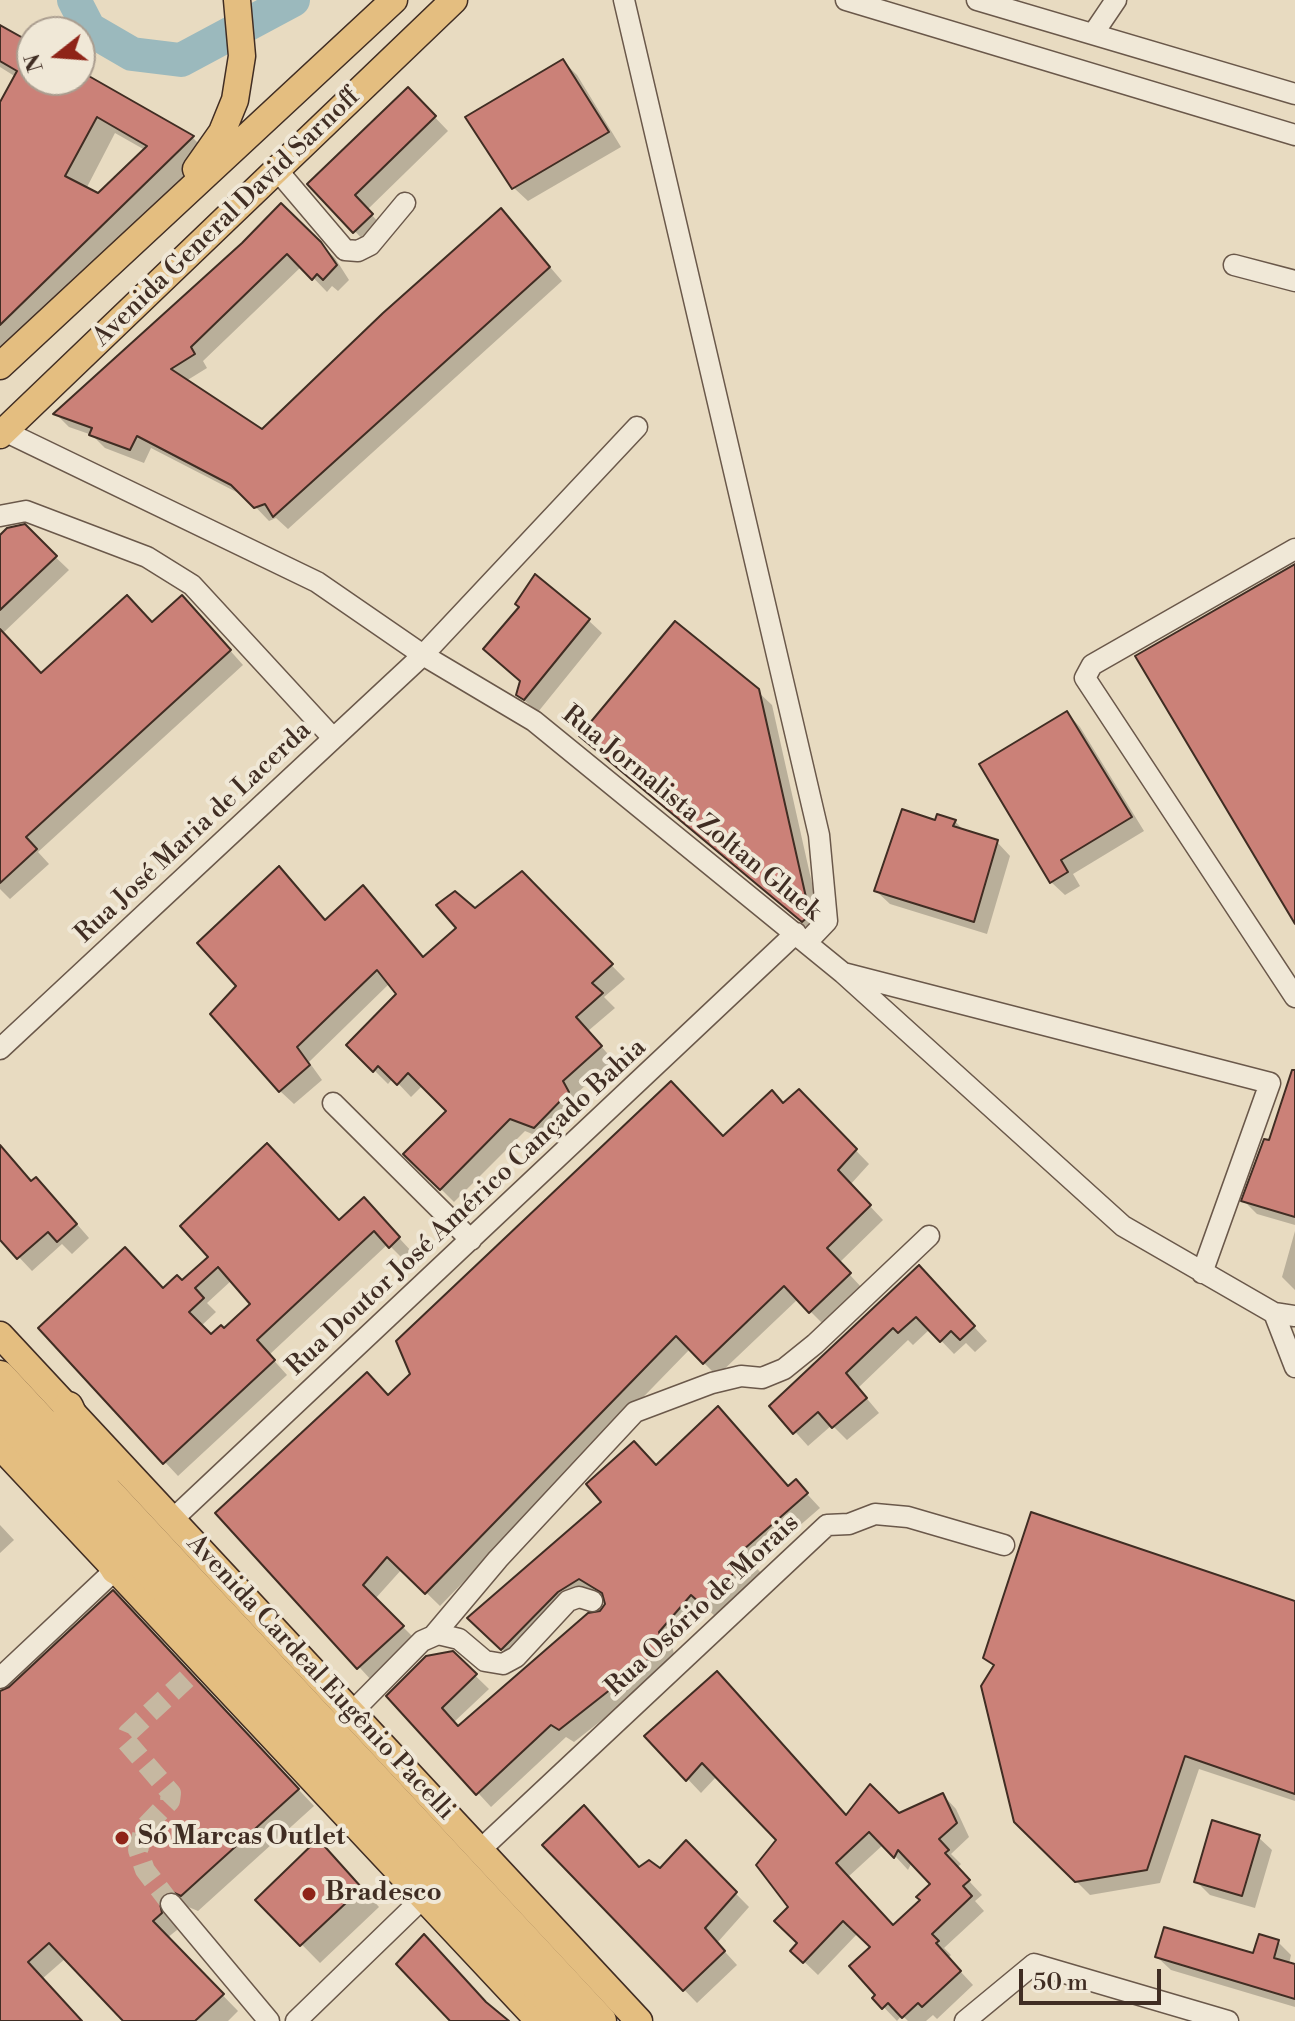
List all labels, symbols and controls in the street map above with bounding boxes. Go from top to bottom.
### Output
north arrow [16,16,96,96]
text: N [19,50,50,75]
street label: Avenida General David Sarnoff [87,82,367,354]
street label: Rua Jornalista Zoltan Gluek [555,700,827,928]
street label: Rua José Maria de Lacerda [70,716,318,950]
street label: Rua Doutor José Américo Cançado Bahia [281,1033,653,1383]
street label: Rua Osório de Morais [600,1508,806,1704]
street label: Avenida Cardeal Eugênio Pacelli [179,1529,461,1827]
place label: Só Marcas Outlet [138,1822,345,1854]
marker: Só Marcas Outlet [113,1829,131,1847]
place label: Bradesco [325,1878,442,1910]
marker: Bradesco [300,1885,318,1903]
scale bar [1023,1953,1165,2003]
text: 50 m [1033,1968,1088,1998]

